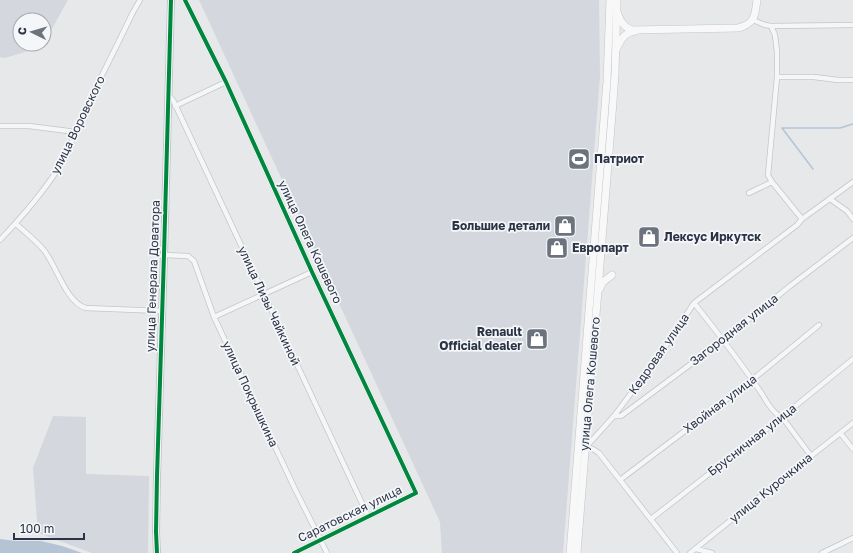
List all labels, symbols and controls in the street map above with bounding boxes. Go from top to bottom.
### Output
north arrow [12,12,52,52]
text: С [15,26,28,36]
street label: улица Воровского [47,73,108,176]
sports icon: Патриот [566,146,592,172]
place label: Патриот [594,151,644,166]
street label: улица Олега Кошевого [275,178,346,306]
street label: улица Генерала Доватора [142,200,163,352]
shop icon: Большие детали [552,213,578,239]
place label: Большие детали [452,218,550,233]
shop icon: Лексус Иркутск [636,224,662,250]
place label: Лексус Иркутск [664,229,761,244]
shop icon: Европарт [544,235,570,261]
place label: Европарт [572,240,629,255]
street label: улица Лизы Чайкиной [235,244,304,368]
street label: Загородная улица [687,290,781,369]
street label: Кедровая улица [625,310,692,397]
street label: улица Олега Кошевого [576,316,603,452]
place label: Renault Official dealer [439,324,522,353]
shop icon: Renault Official dealer [524,326,550,352]
street label: улица Покрышкина [219,338,282,449]
street label: Хвойная улица [680,371,759,436]
street label: Брусничная улица [704,400,799,479]
street label: улица Курочкина [726,450,815,526]
street label: Саратовская улица [295,482,404,545]
scale bar [14,515,84,541]
text: 100 m [20,521,54,536]

